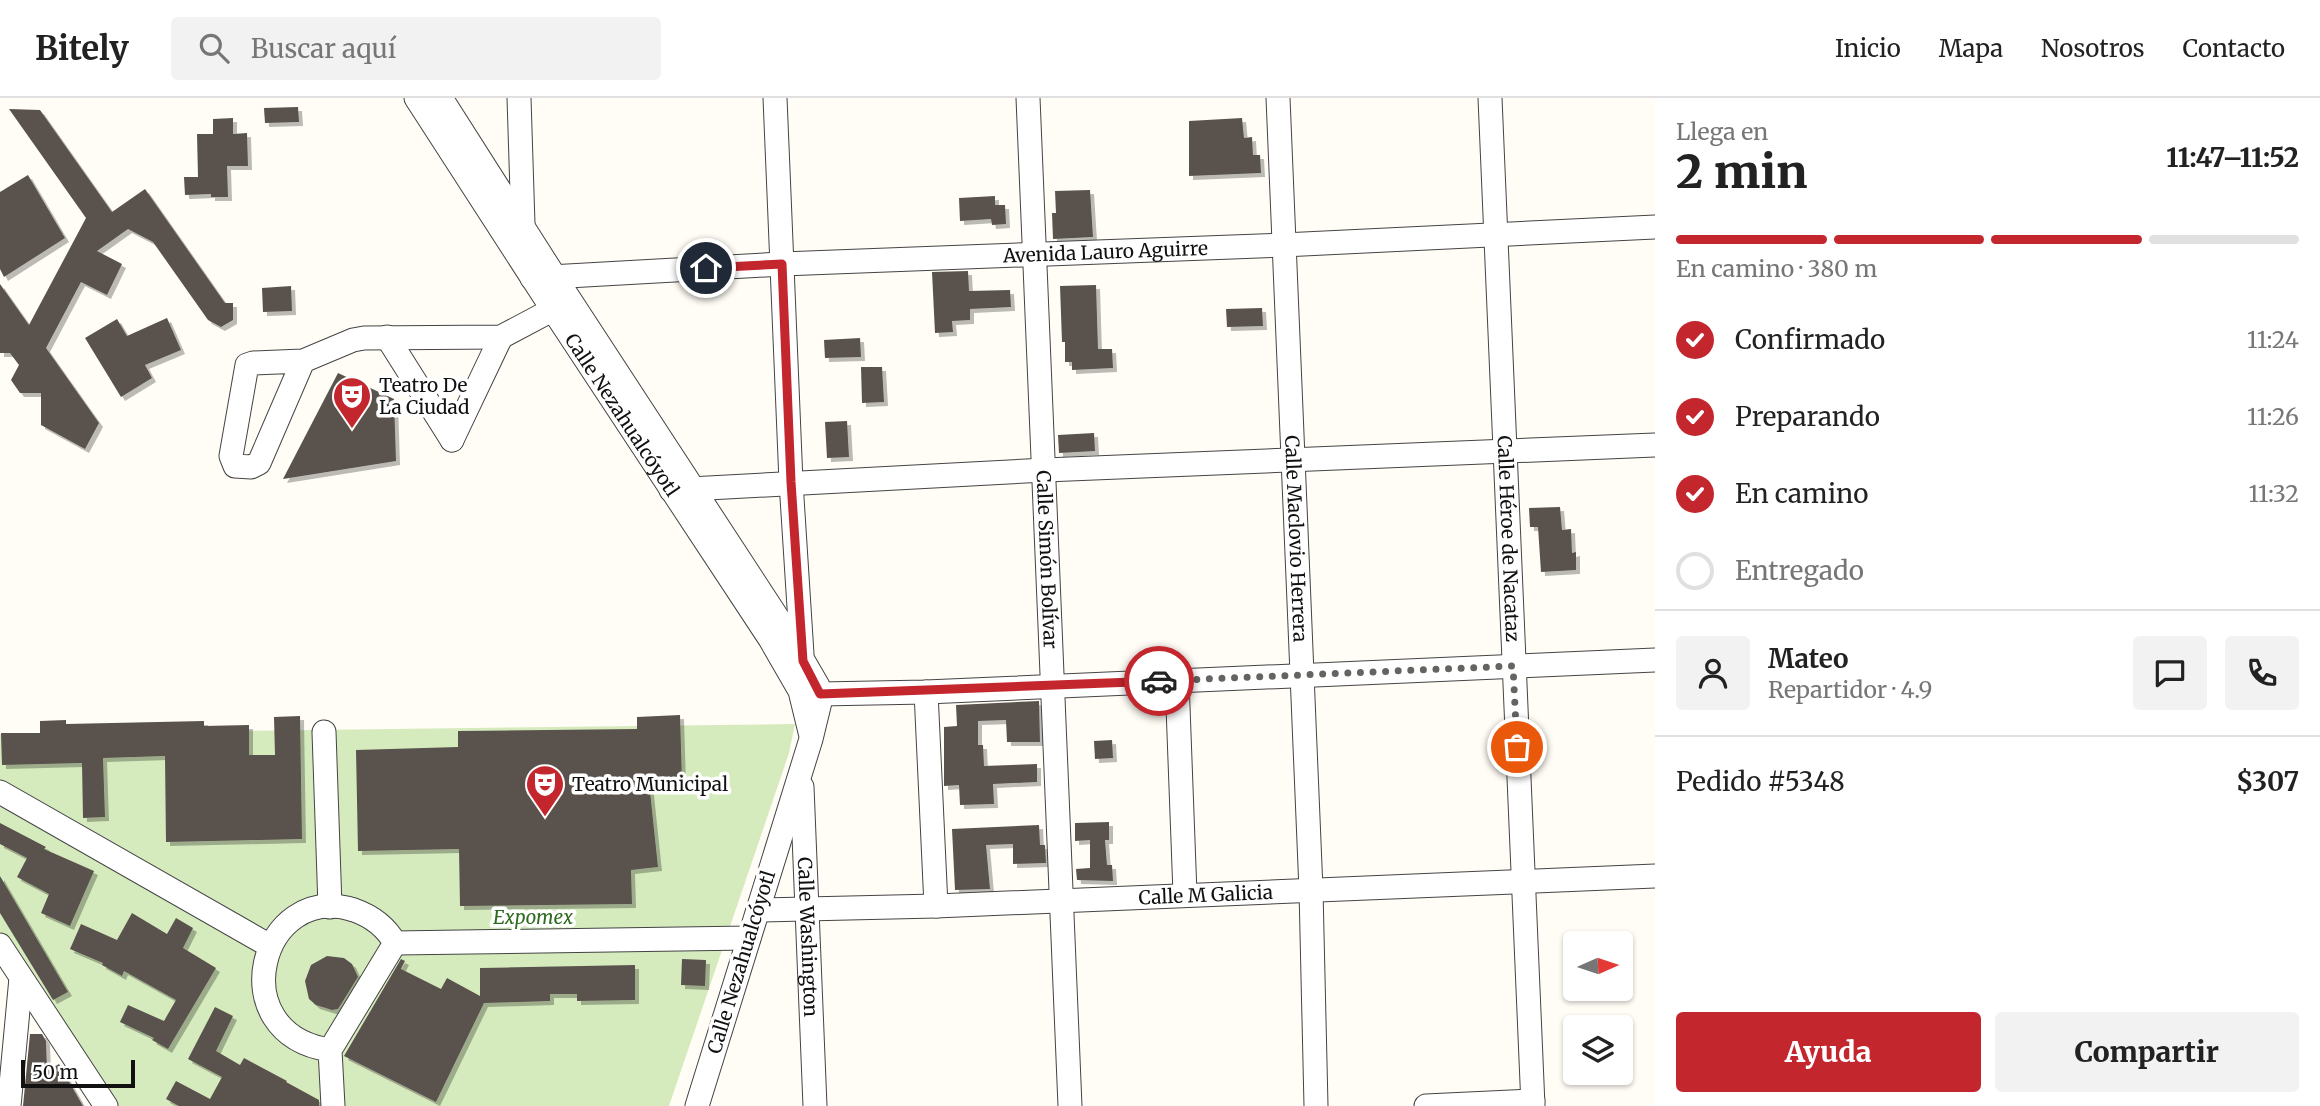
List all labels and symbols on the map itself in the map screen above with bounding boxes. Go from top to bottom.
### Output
street label: Avenida Lauro Aguirre [1001,236,1208,268]
pin [676,238,736,298]
street label: Calle Nezahualcóyotl [560,329,685,501]
place label: Teatro De La Ciudad [379,373,469,419]
theatre icon: Teatro De La Ciudad [331,375,373,430]
street label: Calle Maclovio Herrera [1280,435,1313,643]
street label: Calle Héroe de Nacataz [1492,435,1525,642]
street label: Calle Simón Bolívar [1032,470,1063,650]
courier [1124,646,1194,716]
pin [1487,717,1547,777]
theatre icon: Teatro Municipal [524,763,566,818]
place label: Teatro Municipal [572,772,728,796]
street label: Calle Washington [793,856,823,1018]
street label: Calle Nezahualcóyotl [702,867,780,1056]
street label: Calle M Galicia [1138,880,1273,910]
park label: Expomex [493,905,573,929]
north arrow [1563,931,1633,1001]
scale bar [21,1057,135,1089]

